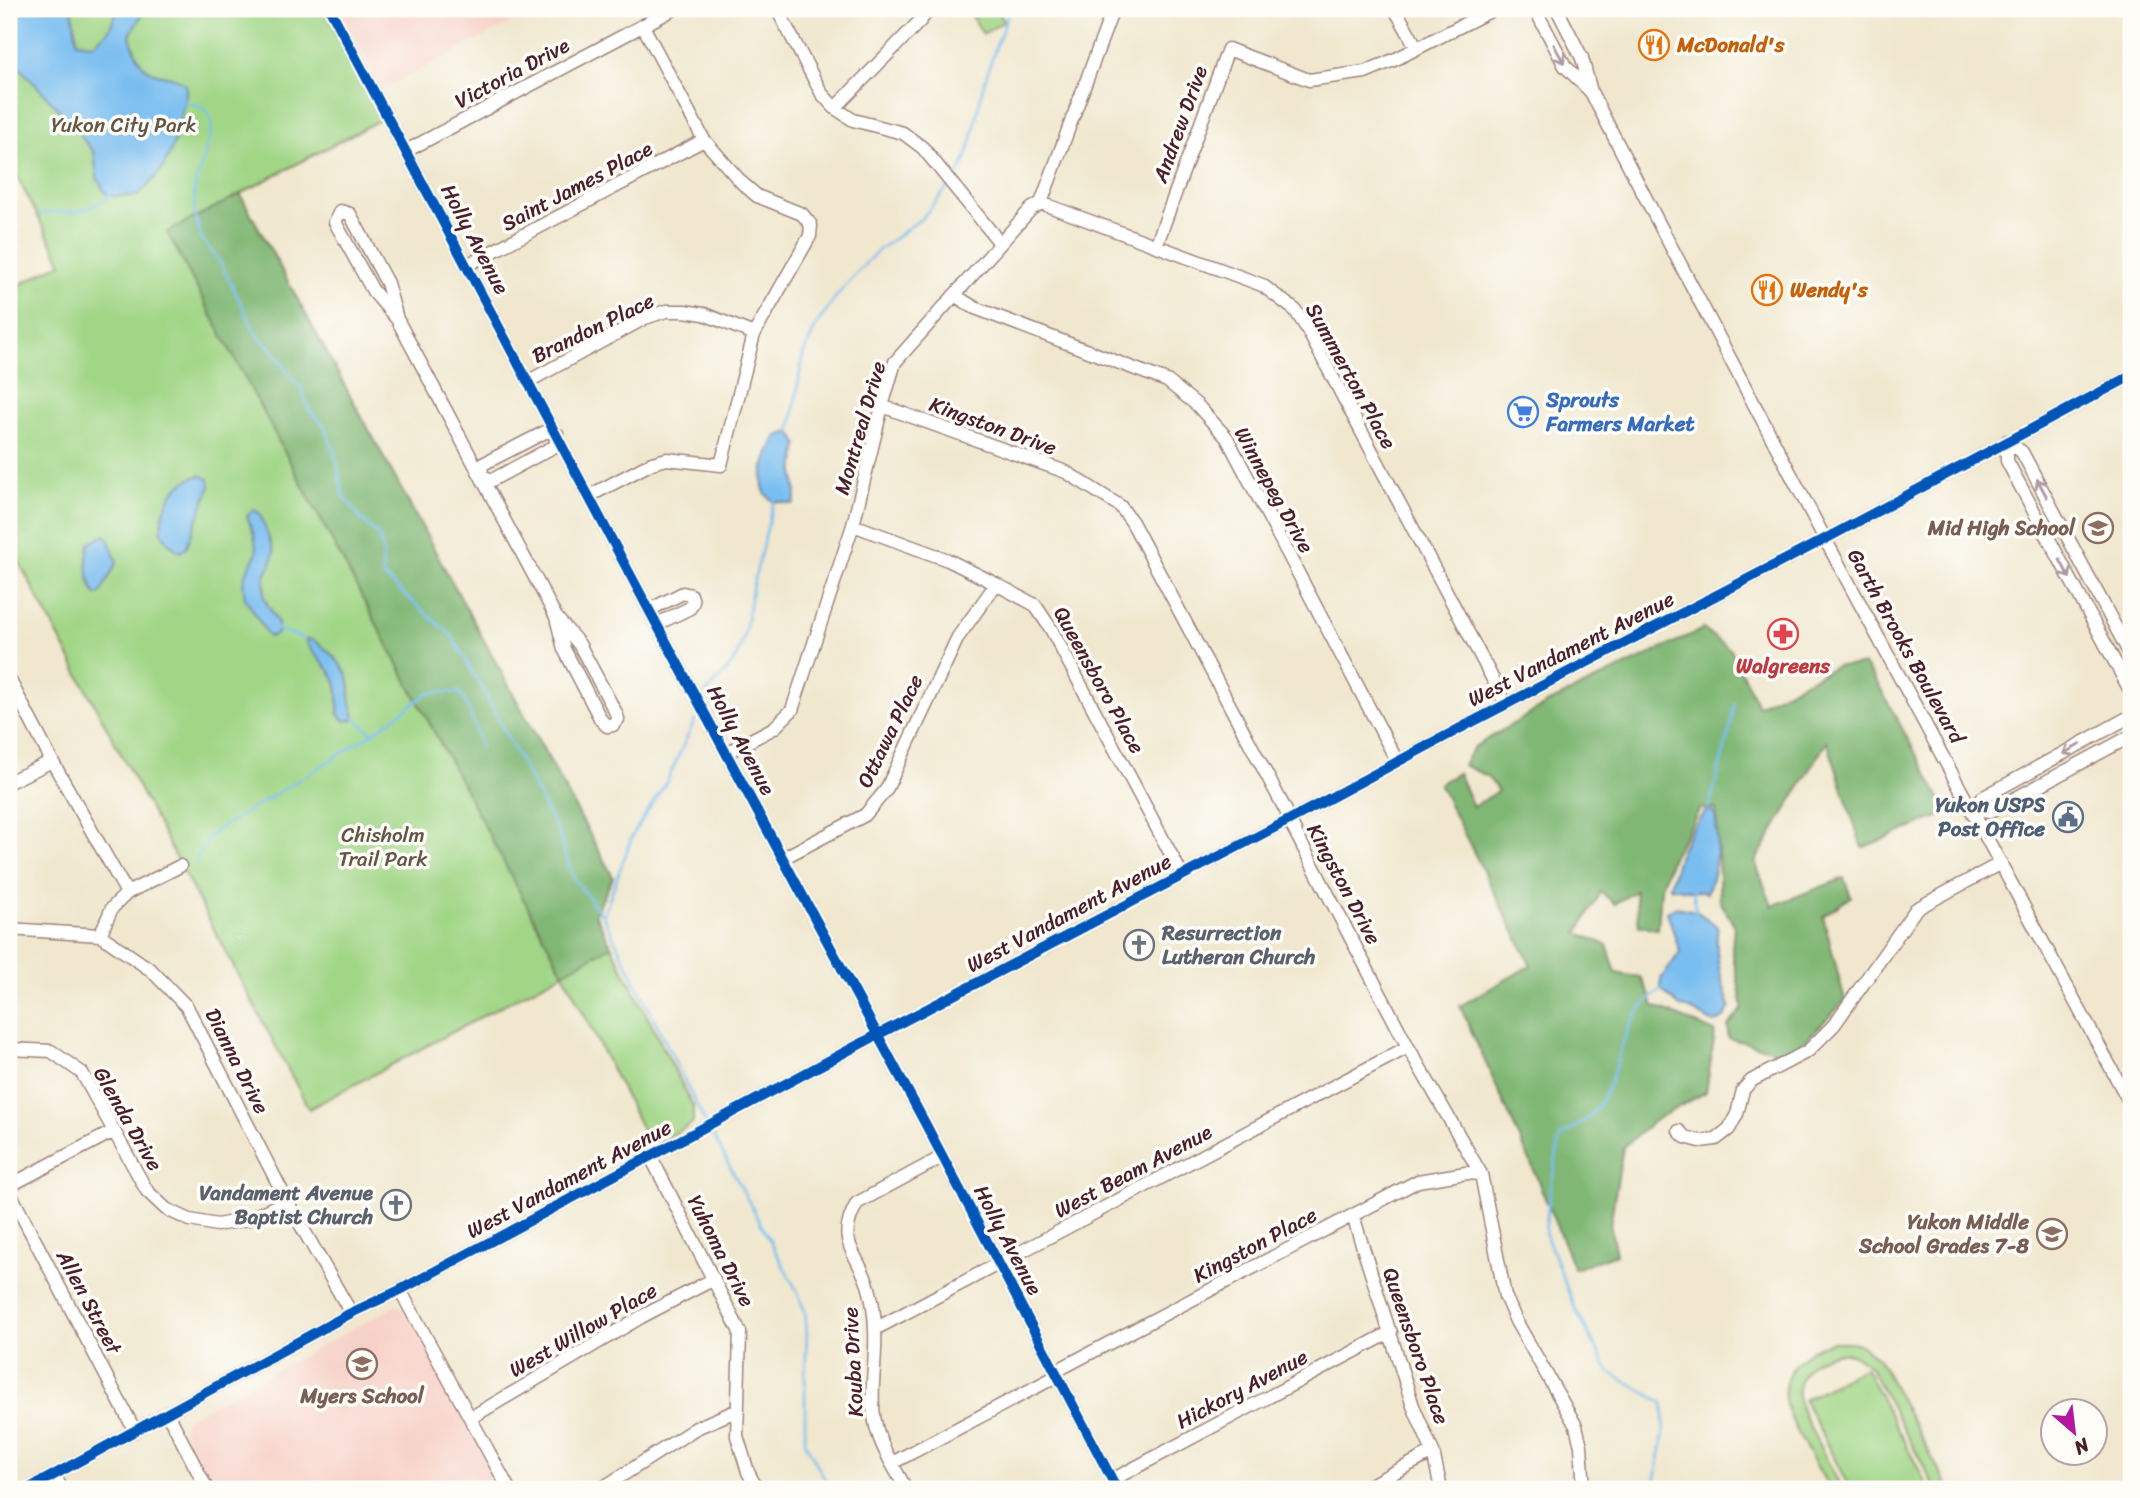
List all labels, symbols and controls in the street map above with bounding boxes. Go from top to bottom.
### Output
place label: McDonald's [1676,26,1785,64]
street label: Victoria Drive [448,27,576,119]
restaurant icon: McDonald's [1637,28,1671,62]
one-way arrow [1552,43,1566,63]
street label: Andrew Drive [1141,60,1219,189]
park label: Yukon City Park [51,106,197,144]
street label: Saint James Place [494,130,660,242]
street label: Holly Avenue [430,177,520,301]
place label: Wendy's [1790,271,1869,309]
restaurant icon: Wendy's [1750,273,1784,307]
street label: Brandon Place [525,282,661,374]
street label: Summerton Place [1295,296,1407,457]
street label: Montreal Drive [823,357,897,499]
place label: Sprouts Farmers Market [1545,381,1695,443]
street label: Kingston Drive [924,385,1062,467]
supermarket icon: Sprouts Farmers Market [1506,395,1540,429]
street label: Winnepeg Drive [1223,419,1325,561]
one-way arrow [2034,478,2048,499]
place label: Mid High School [1927,509,2076,547]
school or university icon: Mid High School [2081,511,2115,545]
street label: Garth Brooks Boulevard [1836,541,1976,752]
one-way arrow [2058,558,2072,578]
street label: West Vandament Avenue [1461,580,1681,718]
street label: Queensboro Place [1043,599,1155,761]
pharmacy icon: Walgreens [1766,617,1800,651]
place label: Walgreens [1736,647,1830,685]
street label: Ottawa Place [846,667,934,794]
street label: Holly Avenue [696,678,786,802]
one-way arrow [2062,742,2082,756]
place label: Yukon USPS Post Office [1935,786,2046,848]
public building icon: Yukon USPS Post Office [2051,800,2085,834]
park label: Chisholm Trail Park [339,816,428,878]
street label: Kingston Drive [1296,816,1392,952]
street label: West Vandament Avenue [959,843,1179,983]
place label: Resurrection Lutheran Church [1161,914,1315,976]
church icon: Resurrection Lutheran Church [1122,928,1156,962]
street label: Dianna Drive [194,1001,280,1121]
street label: Glenda Drive [83,1059,173,1179]
street label: West Vandament Avenue [459,1109,679,1249]
street label: West Beam Avenue [1047,1113,1219,1229]
place label: Vandament Avenue Baptist Church [199,1174,374,1236]
street label: Holly Avenue [963,1178,1053,1302]
church icon: Vandament Avenue Baptist Church [379,1188,413,1222]
street label: Yuhoma Drive [676,1188,766,1314]
street label: Kingston Place [1186,1196,1324,1294]
place label: Yukon Middle School Grades 7-8 [1858,1203,2029,1265]
school or university icon: Yukon Middle School Grades 7-8 [2035,1217,2069,1251]
street label: Allen Street [45,1242,133,1362]
street label: Queensboro Place [1371,1262,1461,1430]
street label: West Willow Place [501,1272,665,1388]
street label: Kouba Drive [831,1306,875,1418]
street label: Hickory Avenue [1169,1338,1315,1440]
school or university icon: Myers School [345,1347,379,1381]
place label: Myers School [299,1377,425,1415]
north arrow [2038,1396,2108,1466]
text: N [2067,1428,2096,1465]

